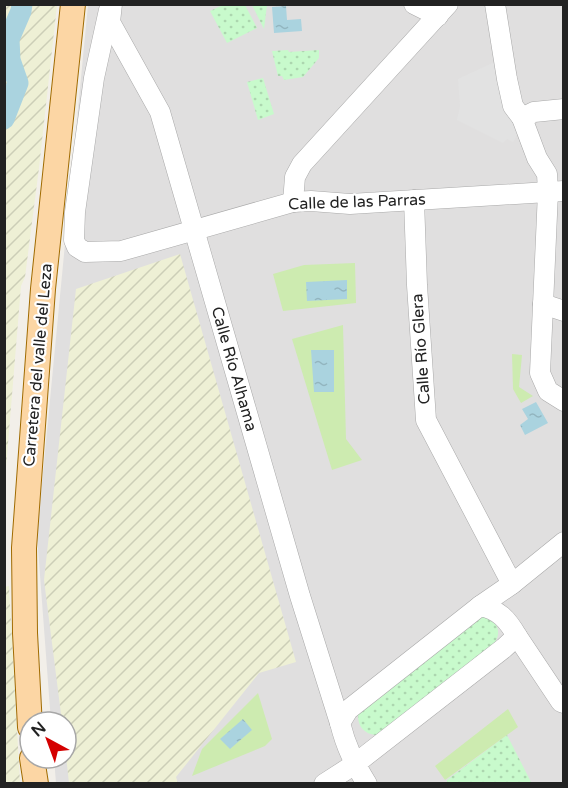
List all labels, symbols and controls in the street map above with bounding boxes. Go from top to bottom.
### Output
street label: Calle de las Parras [288,190,426,214]
street label: Carretera del valle del Leza [19,263,57,467]
street label: Calle Río Glera [407,293,435,405]
street label: Calle Río Alhama [207,304,261,434]
north arrow [18,710,78,770]
text: N [27,718,50,741]

